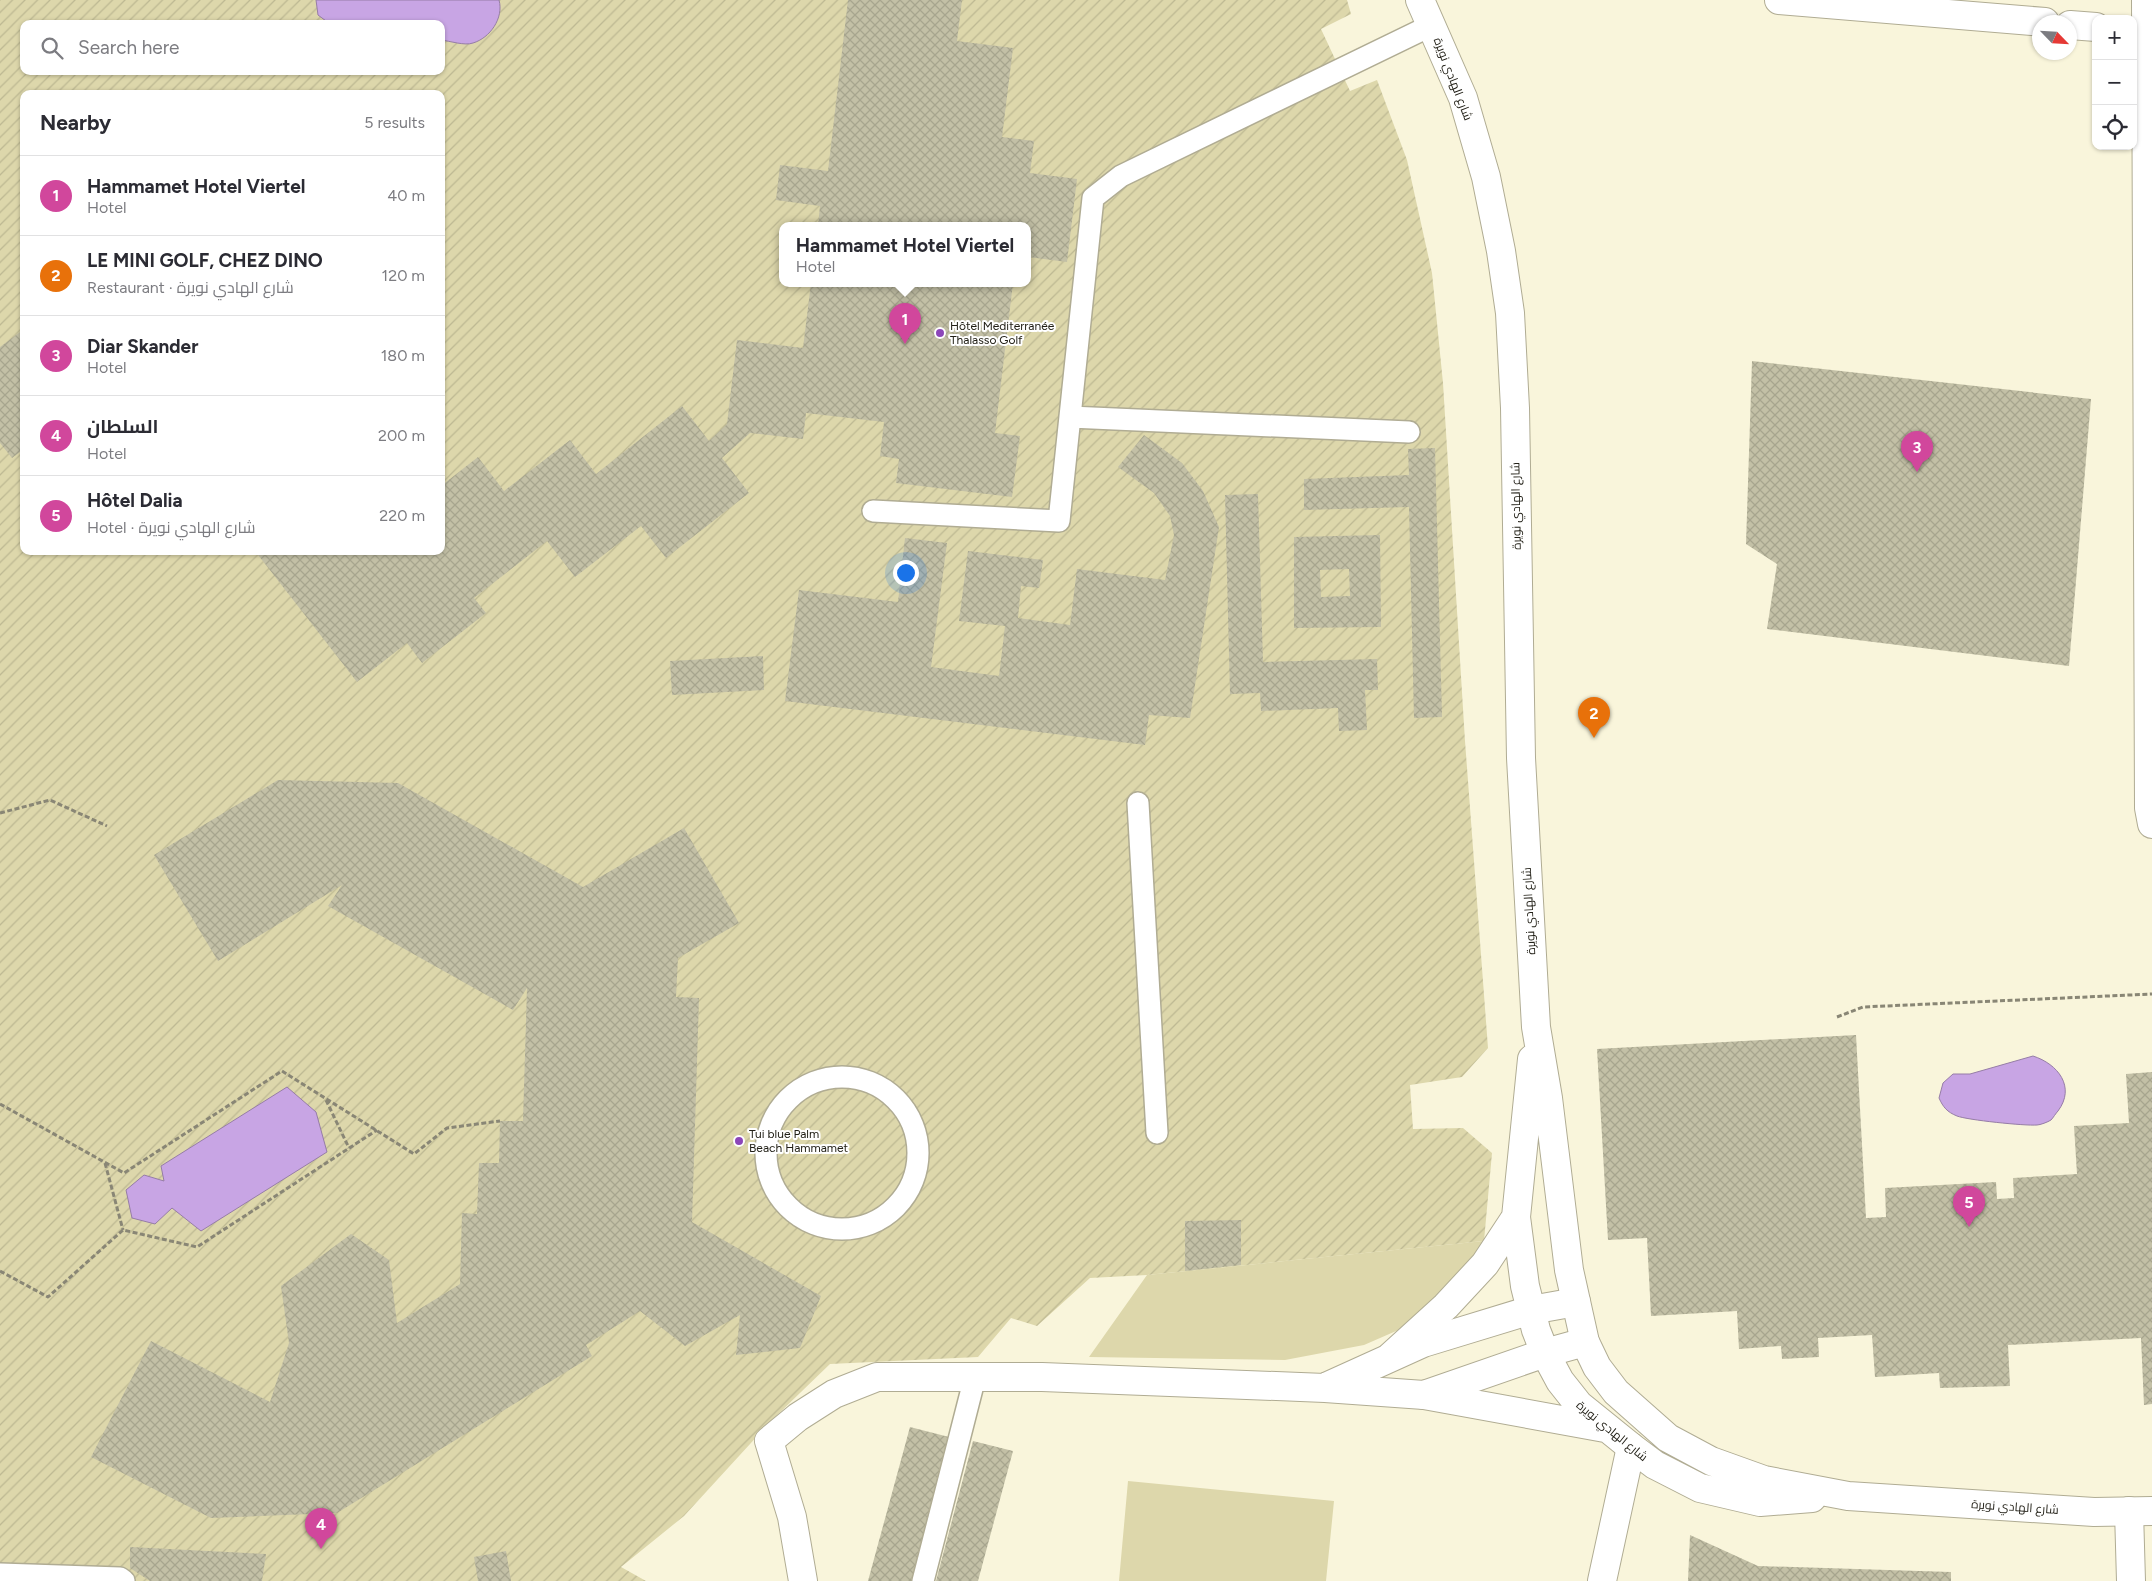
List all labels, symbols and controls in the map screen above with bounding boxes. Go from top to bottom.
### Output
north arrow [2032,15,2077,60]
map controls [2092,15,2137,150]
button: + [2092,15,2137,60]
search box [20,20,445,75]
icon: search [38,34,66,62]
text: Search here [78,36,180,59]
street label: شارع الهادي نويرة [1428,36,1475,124]
button: − [2092,60,2137,105]
button: locate [2092,105,2137,150]
text: Nearby [40,110,111,135]
text: 5 results [364,113,425,132]
text: Hammamet Hotel Viertel [87,175,305,198]
text: 1 [53,186,59,205]
text: 40 m [387,186,425,205]
text: Hotel [87,198,127,217]
popup [779,222,1031,287]
text: Hammamet Hotel Viertel [796,234,1014,257]
text: LE MINI GOLF, CHEZ DINO [87,249,323,272]
text: Hotel [796,257,835,276]
text: 2 [51,266,61,285]
text: 120 m [382,266,425,285]
text: Restaurant · شارع الهادي نويرة [87,278,294,297]
pin: 1 [889,303,921,344]
place label: Hôtel Mediterranée Thalasso Golf [950,319,1055,347]
marker: Hôtel Mediterranée Thalasso Golf [934,327,946,339]
text: Diar Skander [87,335,198,358]
text: 3 [52,346,60,365]
text: 180 m [381,346,425,365]
text: Hotel [87,358,127,377]
text: السلطان [87,415,159,438]
text: 4 [51,426,61,445]
text: 200 m [378,426,425,445]
pin: 3 [1901,431,1933,472]
text: Hotel [87,444,127,463]
street label: شارع الهادي نويرة [1508,462,1527,550]
text: Hôtel Dalia [87,489,183,512]
text: 5 [51,506,61,525]
text: 220 m [379,506,425,525]
text: Hotel · شارع الهادي نويرة [87,518,255,537]
your location [893,560,919,586]
pin: 2 [1578,697,1610,738]
street label: شارع الهادي نويرة [1520,867,1541,955]
place label: Tui blue Palm Beach Hammamet [749,1127,849,1155]
marker: Tui blue Palm Beach Hammamet [733,1135,745,1147]
pin: 5 [1953,1186,1985,1227]
street label: شارع الهادي نويرة [1572,1398,1651,1466]
street label: شارع الهادي نويرة [1971,1497,2059,1520]
pin: 4 [305,1508,337,1549]

